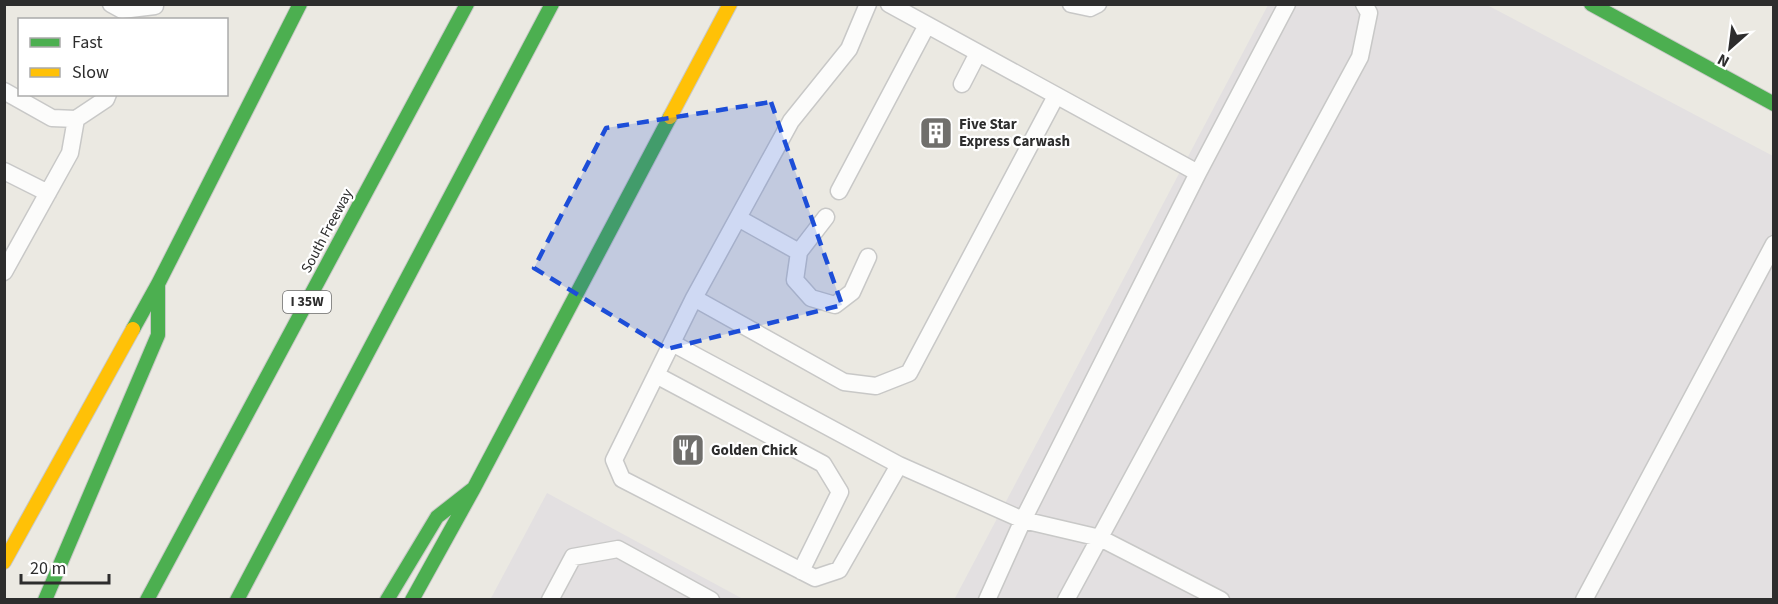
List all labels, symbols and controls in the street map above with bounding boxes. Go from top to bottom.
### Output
legend [18,18,228,96]
north arrow [1700,18,1760,78]
text: Fast [72,30,103,55]
text: N [1714,48,1733,73]
text: Slow [72,60,109,85]
place label: Five Star Express Carwash [959,114,1070,152]
building icon: Five Star Express Carwash [918,115,954,151]
street label: South Freeway [296,185,358,277]
road number: I 35W [283,291,331,313]
restaurant icon: Golden Chick [670,432,706,468]
place label: Golden Chick [711,440,799,461]
scale bar [21,547,110,585]
text: 20 m [30,556,66,581]

